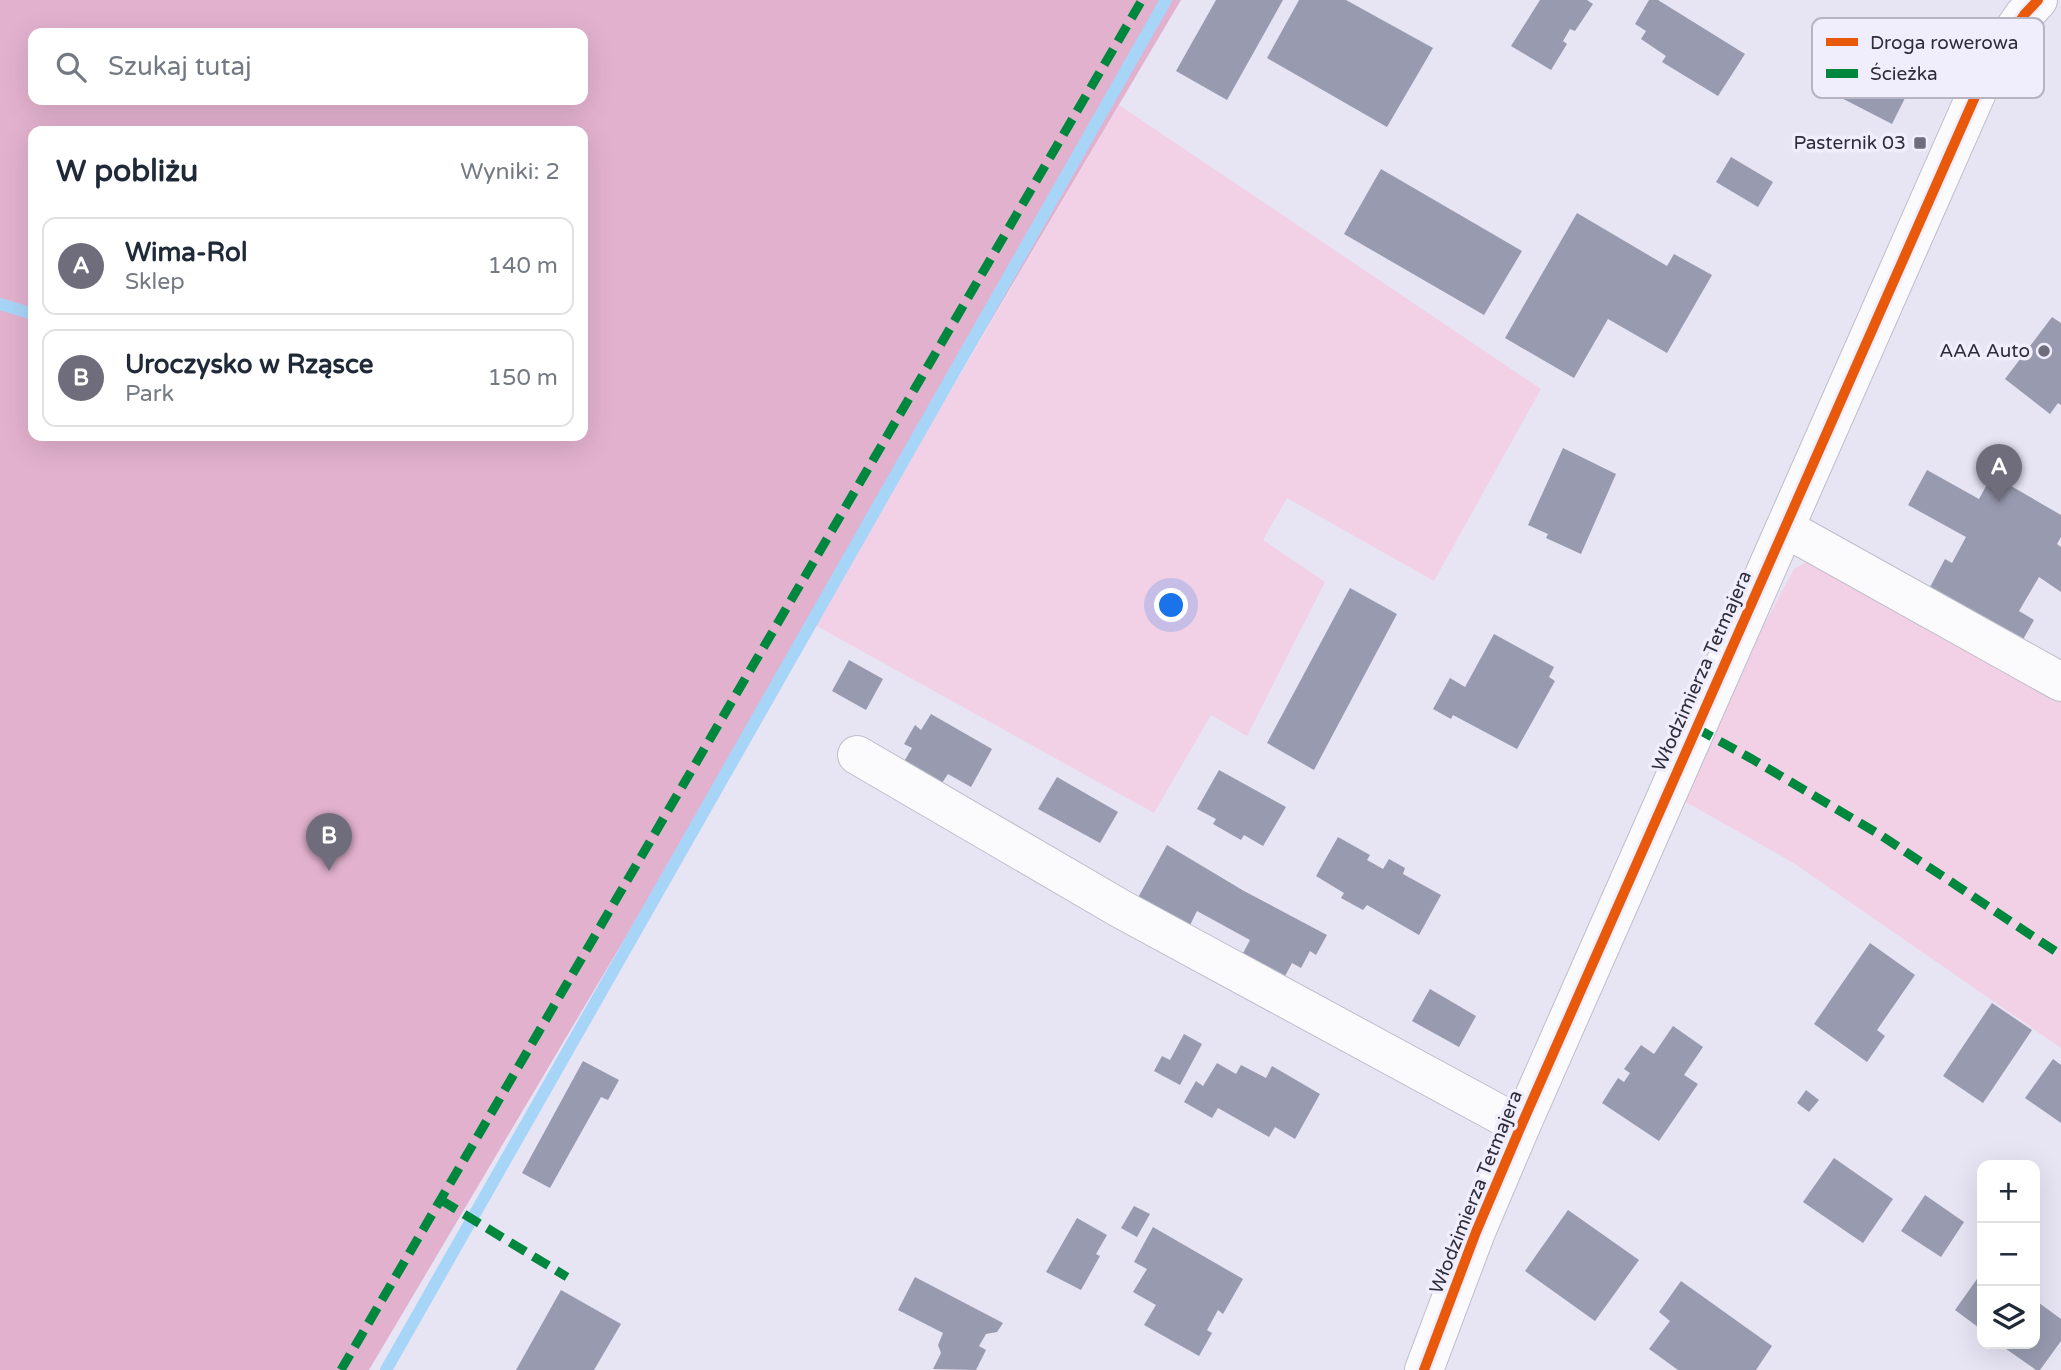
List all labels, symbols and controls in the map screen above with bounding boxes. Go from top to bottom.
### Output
legend [1812,18,2044,98]
search box [28,28,588,105]
text: Droga rowerowa [1870,32,2018,54]
icon: search [52,48,90,86]
text: Szukaj tutaj [108,51,252,82]
text: Ścieżka [1870,62,1938,85]
place label: Pasternik 03 [1793,132,1906,154]
marker: Pasternik 03 [1912,135,1928,151]
text: W pobliżu [56,153,198,190]
text: Wyniki: 2 [460,158,560,186]
text: Wima-Rol [125,237,247,268]
text: A [72,252,90,280]
text: 140 m [488,252,558,280]
text: Sklep [125,268,185,296]
place label: AAA Auto [1939,340,2030,362]
marker: AAA Auto [2036,343,2052,359]
text: Uroczysko w Rząsce [125,349,374,380]
text: B [73,364,89,392]
text: 150 m [488,364,558,392]
text: Park [125,380,174,408]
pin: A [1976,444,2022,502]
street label: Włodzimierza Tetmajera [1648,567,1756,775]
your location [1154,588,1188,622]
pin: B [306,813,352,871]
street label: Włodzimierza Tetmajera [1425,1087,1527,1297]
map controls [1977,1160,2040,1349]
button: + [1977,1160,2040,1223]
button: − [1977,1223,2040,1286]
button: layers [1977,1286,2040,1349]

